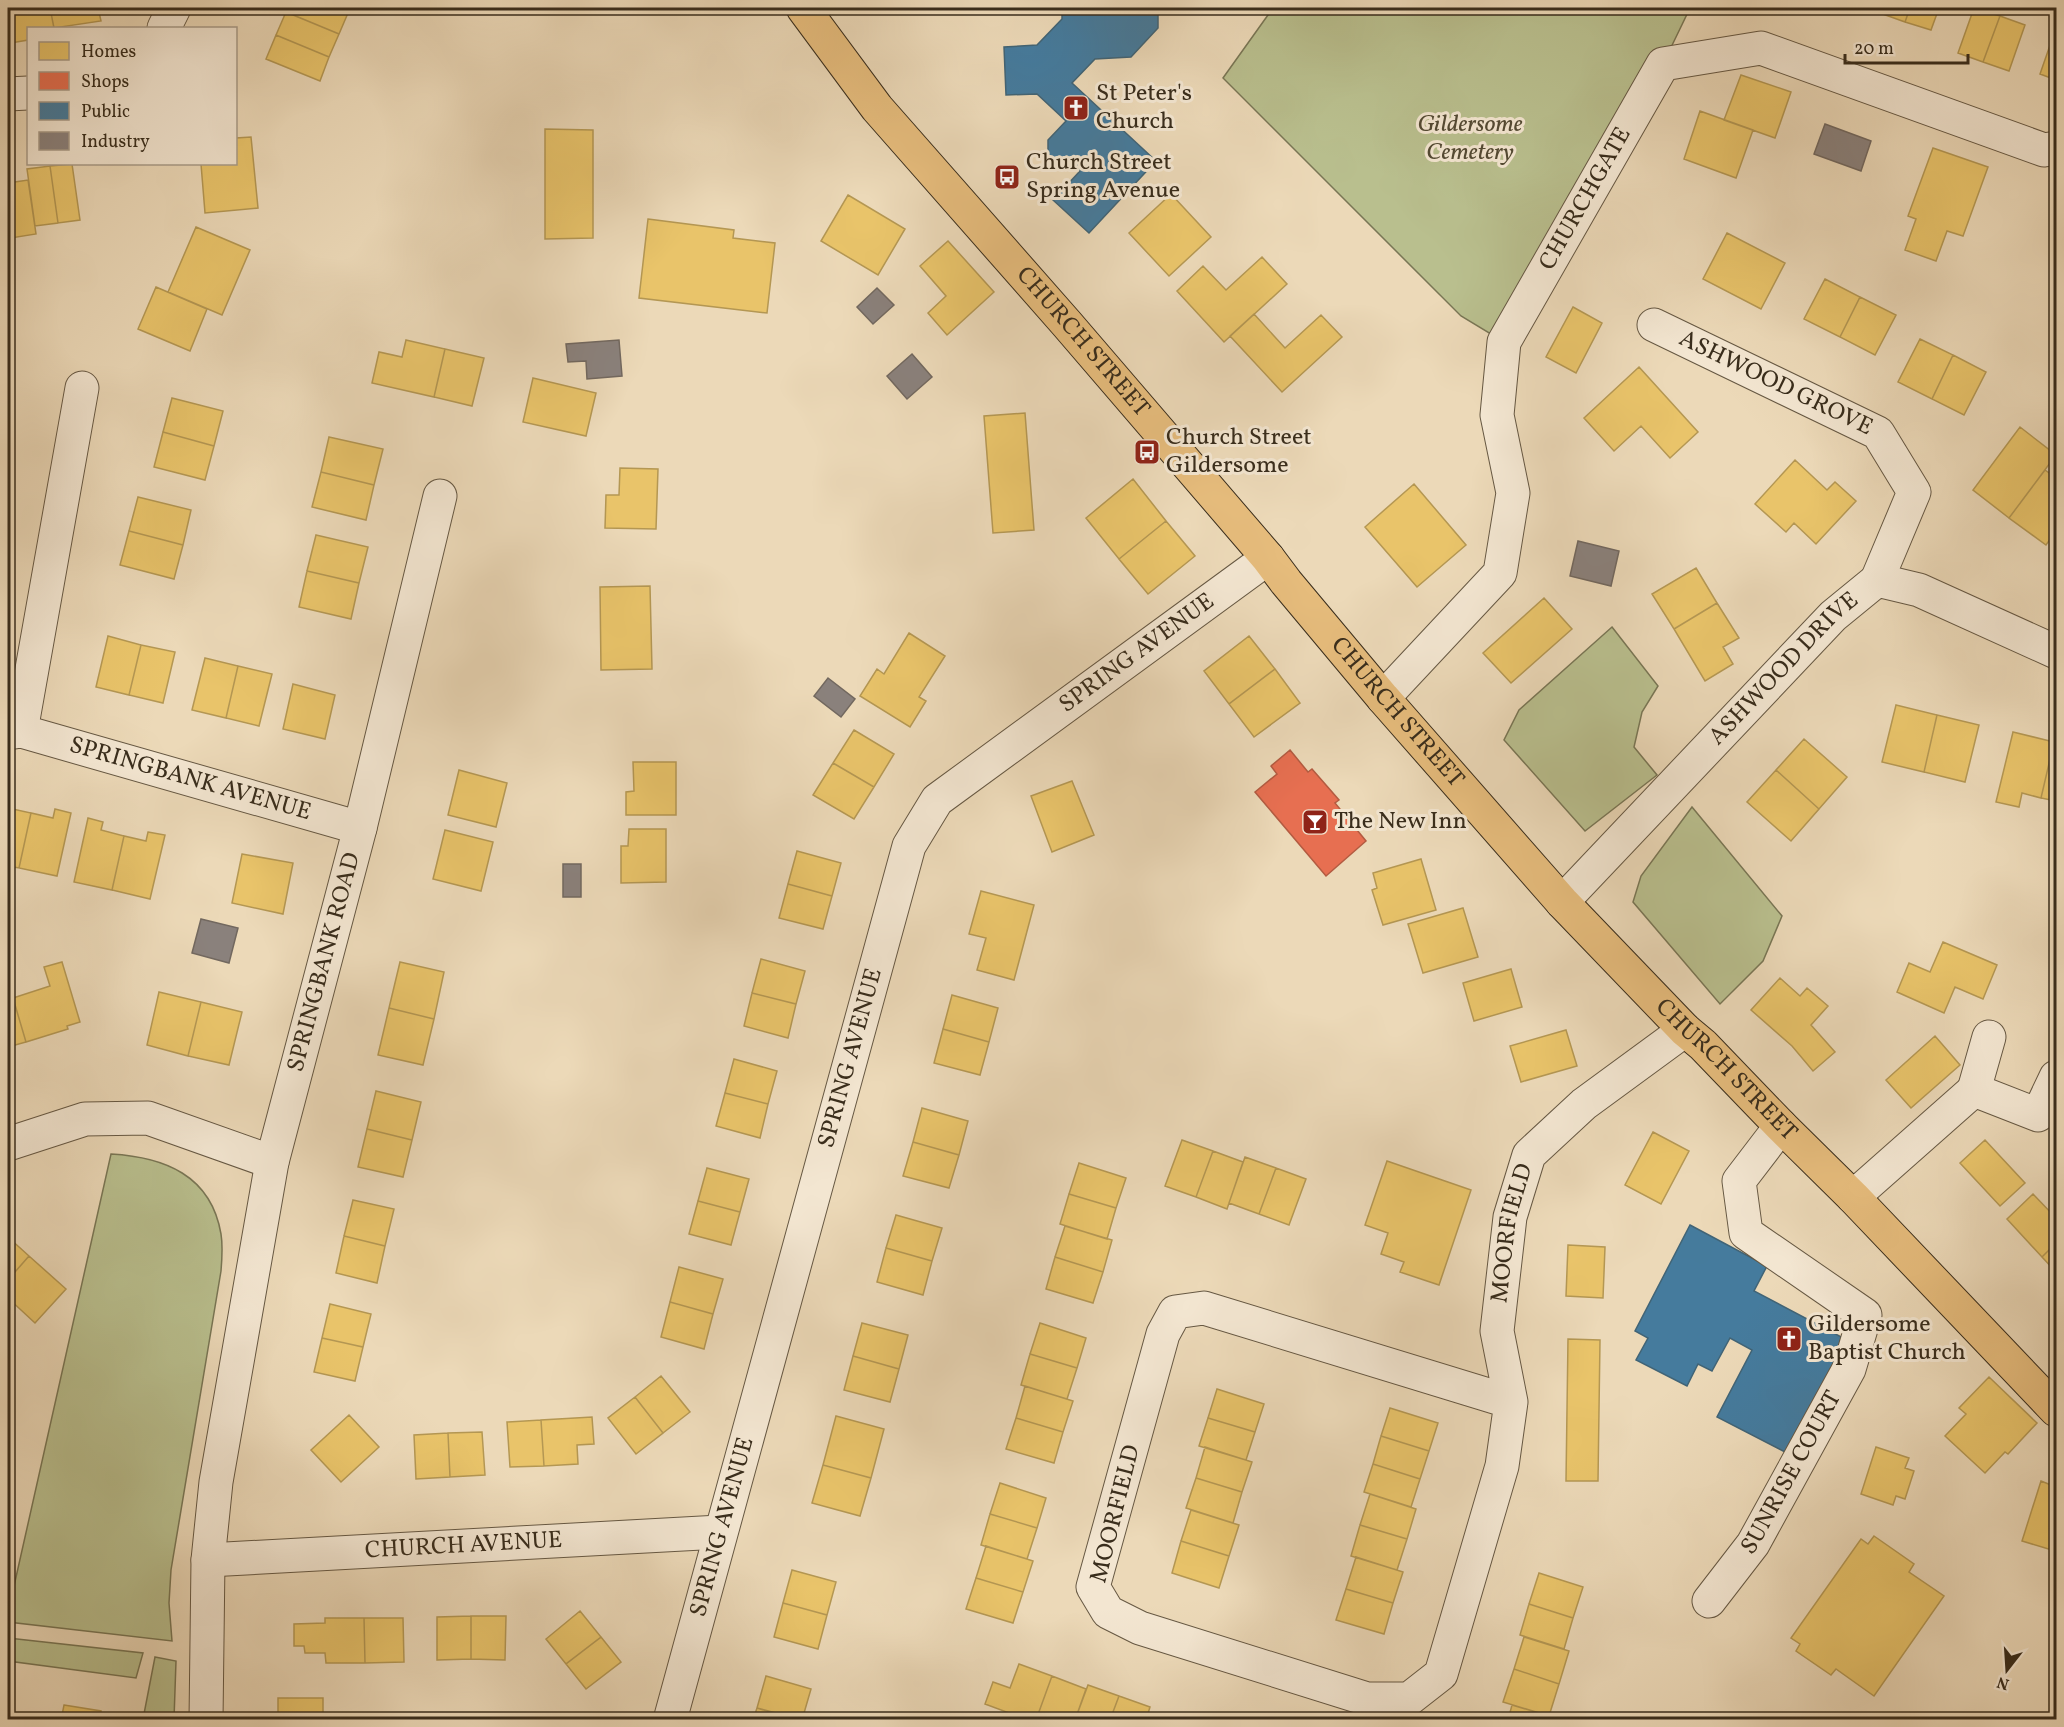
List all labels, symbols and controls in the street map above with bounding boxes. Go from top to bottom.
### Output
legend [27,27,237,165]
scale bar [1845,27,1968,65]
text: 20 m [1854,37,1894,62]
text: Homes [81,40,136,65]
text: Shops [81,70,129,95]
place label: St Peter's Church [1096,77,1192,139]
church icon: St Peter's Church [1061,93,1091,123]
text: Public [81,100,130,125]
park label: Gildersome Cemetery [1417,108,1523,170]
street label: CHURCHGATE [1531,121,1640,277]
text: Industry [81,130,150,155]
place label: Church Street Spring Avenue [1026,146,1180,208]
bus stop icon: Church Street Spring Avenue [992,162,1022,192]
street label: CHURCH STREET [1007,260,1157,425]
street label: ASHWOOD GROVE [1673,322,1878,445]
place label: Church Street Gildersome [1166,421,1312,483]
bus stop icon: Church Street Gildersome [1132,437,1162,467]
street label: ASHWOOD DRIVE [1701,584,1866,754]
street label: SPRING AVENUE [1053,585,1222,722]
street label: CHURCH STREET [1322,630,1472,796]
street label: SPRINGBANK AVENUE [65,729,315,830]
place label: The New Inn [1334,805,1467,839]
bar icon: The New Inn [1300,807,1330,837]
street label: SPRINGBANK ROAD [279,849,370,1076]
street label: SPRING AVENUE [810,965,892,1152]
street label: CHURCH STREET [1647,991,1804,1149]
street label: MOORFIELD [1483,1160,1542,1305]
place label: Gildersome Baptist Church [1808,1308,1966,1370]
church icon: Gildersome Baptist Church [1774,1324,1804,1354]
street label: SUNRISE COURT [1733,1385,1851,1562]
street label: SPRING AVENUE [682,1433,764,1621]
street label: MOORFIELD [1082,1441,1150,1587]
street label: CHURCH AVENUE [364,1524,563,1568]
north arrow [1977,1640,2037,1700]
text: N [1994,1670,2012,1695]

